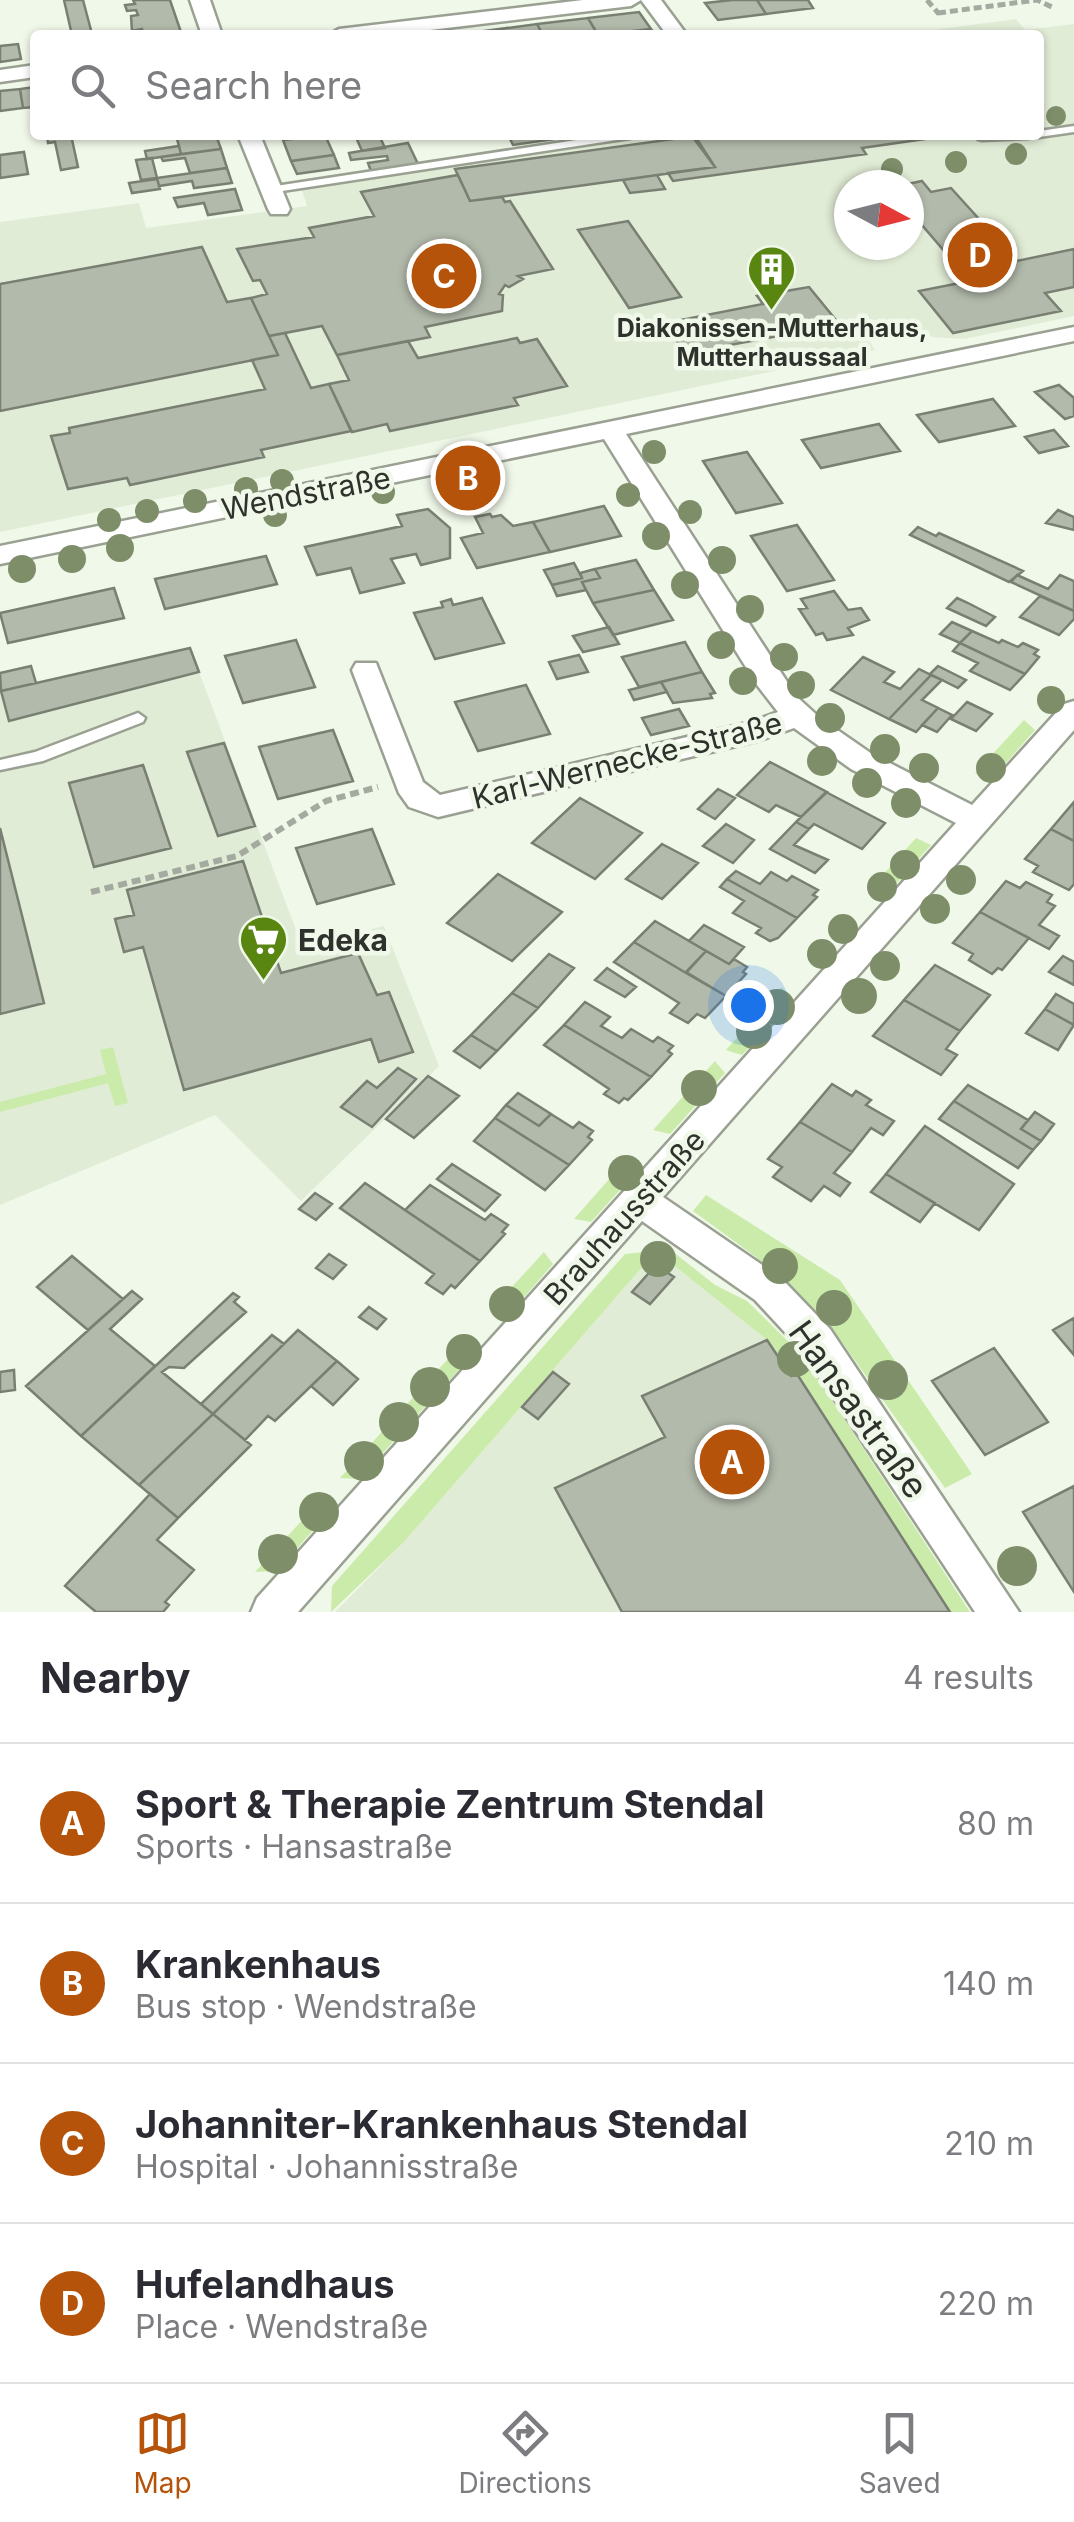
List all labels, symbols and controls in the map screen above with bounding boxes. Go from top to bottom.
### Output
search box [30,30,1044,140]
icon: search [65,58,120,113]
text: Search here [145,62,362,108]
north arrow [834,170,924,260]
pin: D [948,218,1012,292]
pin: C [412,238,476,314]
building icon: Diakonissen-Mutterhaus, Mutterhaussaal [746,244,798,312]
place label: Diakonissen-Mutterhaus, Mutterhaussaal [617,313,927,372]
pin: B [436,440,500,516]
street label: Wendstraße [218,459,394,527]
street label: Karl-Wernecke-Straße [468,704,786,816]
supermarket icon: Edeka [237,914,289,982]
place label: Edeka [298,922,388,958]
your location [723,980,774,1031]
street label: Brauhausstraße [536,1122,712,1312]
street label: Hansastraße [781,1312,937,1506]
pin: A [700,1424,764,1500]
text: Nearby [40,1652,191,1703]
text: 4 results [903,1658,1034,1697]
text: Sport & Therapie Zentrum Stendal [135,1781,765,1827]
text: A [61,1804,84,1843]
text: 80 m [957,1804,1034,1843]
text: Sports · Hansastraße [135,1827,452,1866]
text: Krankenhaus [135,1941,381,1987]
text: B [62,1964,83,2003]
text: 140 m [943,1964,1034,2003]
text: Bus stop · Wendstraße [135,1987,477,2026]
text: Johanniter-Krankenhaus Stendal [135,2101,748,2147]
text: C [61,2124,84,2163]
text: 210 m [944,2124,1034,2163]
text: Hospital · Johannisstraße [135,2147,518,2186]
text: Hufelandhaus [135,2261,395,2307]
text: D [61,2284,84,2323]
text: 220 m [938,2284,1034,2323]
text: Place · Wendstraße [135,2307,428,2346]
tab: Map [133,2406,192,2500]
tab: Directions [458,2406,592,2500]
tab: Saved [859,2406,941,2500]

